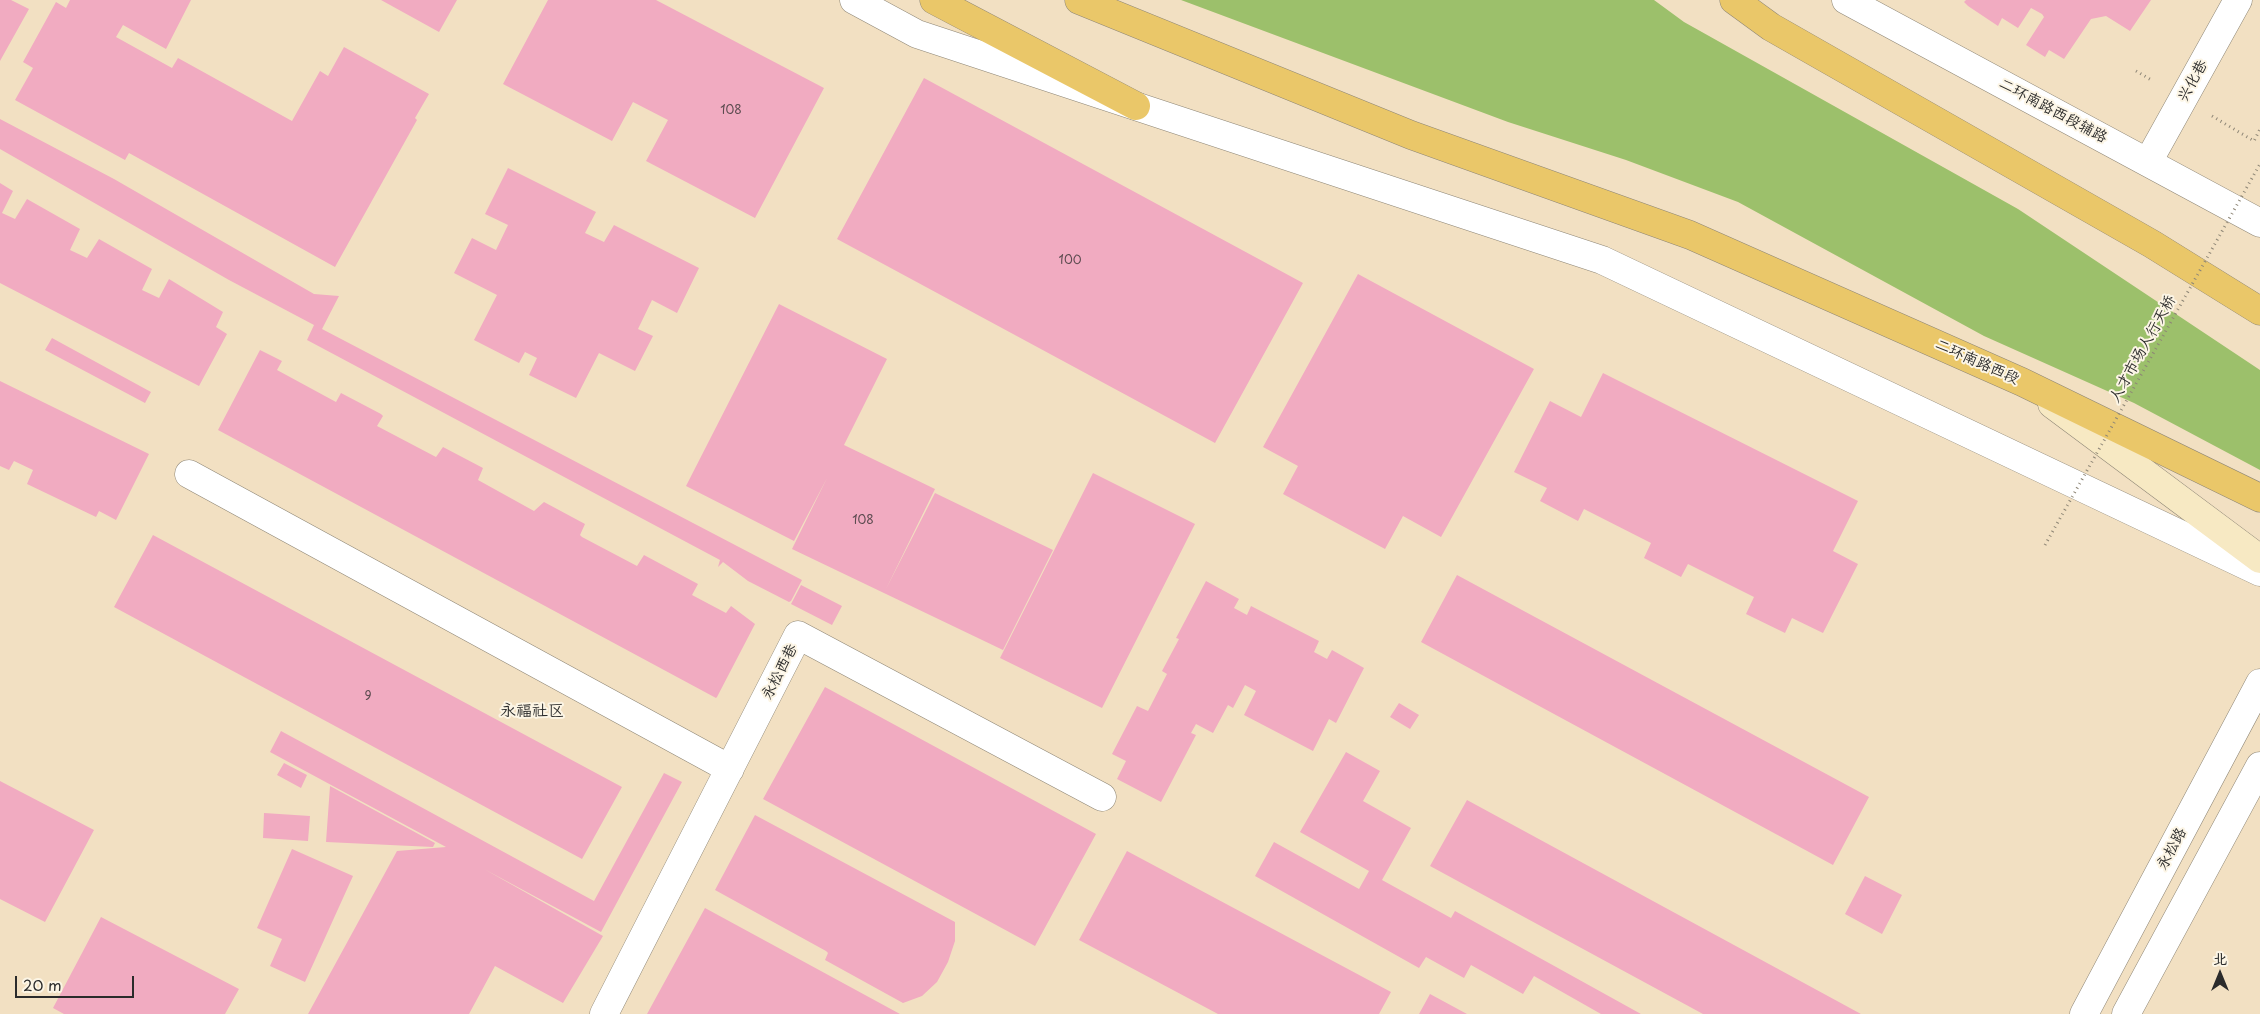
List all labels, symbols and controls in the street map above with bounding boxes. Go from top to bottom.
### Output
street label: 兴化巷 [2174,57,2212,105]
street label: 二环南路西段辅路 [1996,75,2110,147]
house number: 108 [720,104,742,118]
house number: 100 [1059,254,1081,268]
street label: 人才市场人行天桥 [2106,292,2180,406]
street label: 二环南路西段 [1932,335,2022,389]
house number: 108 [852,514,874,528]
street label: 永松西巷 [758,641,802,703]
house number: 9 [364,690,372,704]
district label: 永福社区 [500,702,564,722]
street label: 永松路 [2153,825,2191,873]
text: 北 [2213,948,2227,969]
north arrow [2195,949,2245,999]
scale bar [18,966,136,998]
text: 20 m [23,973,62,996]

